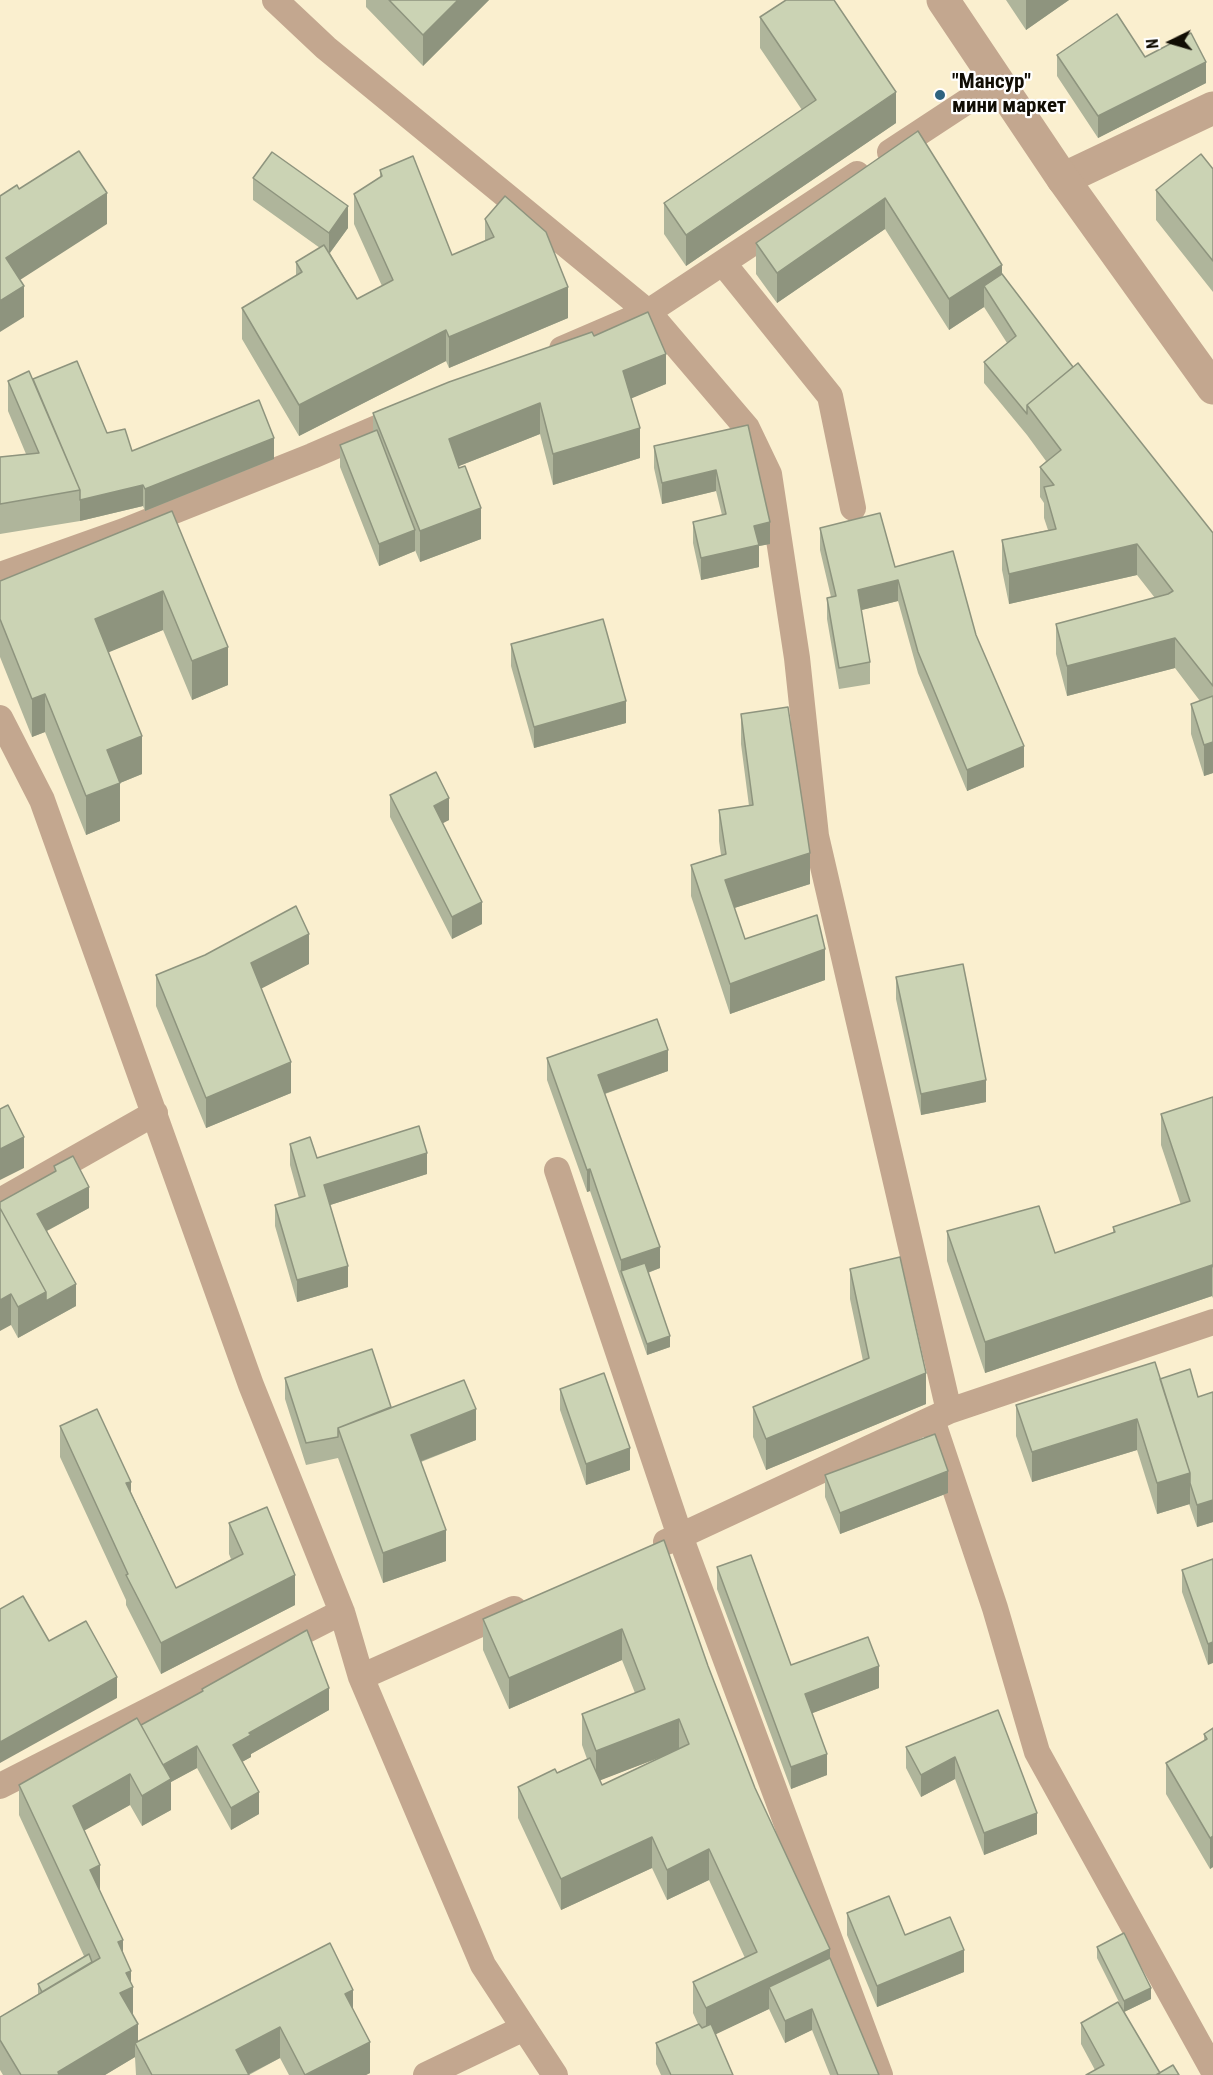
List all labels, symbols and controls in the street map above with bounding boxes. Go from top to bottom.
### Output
north arrow [1141,12,1201,72]
text: N [1143,38,1162,49]
place label: "Мансур" мини маркет [952,70,1066,120]
marker: "Мансур" мини маркет [933,88,947,102]

